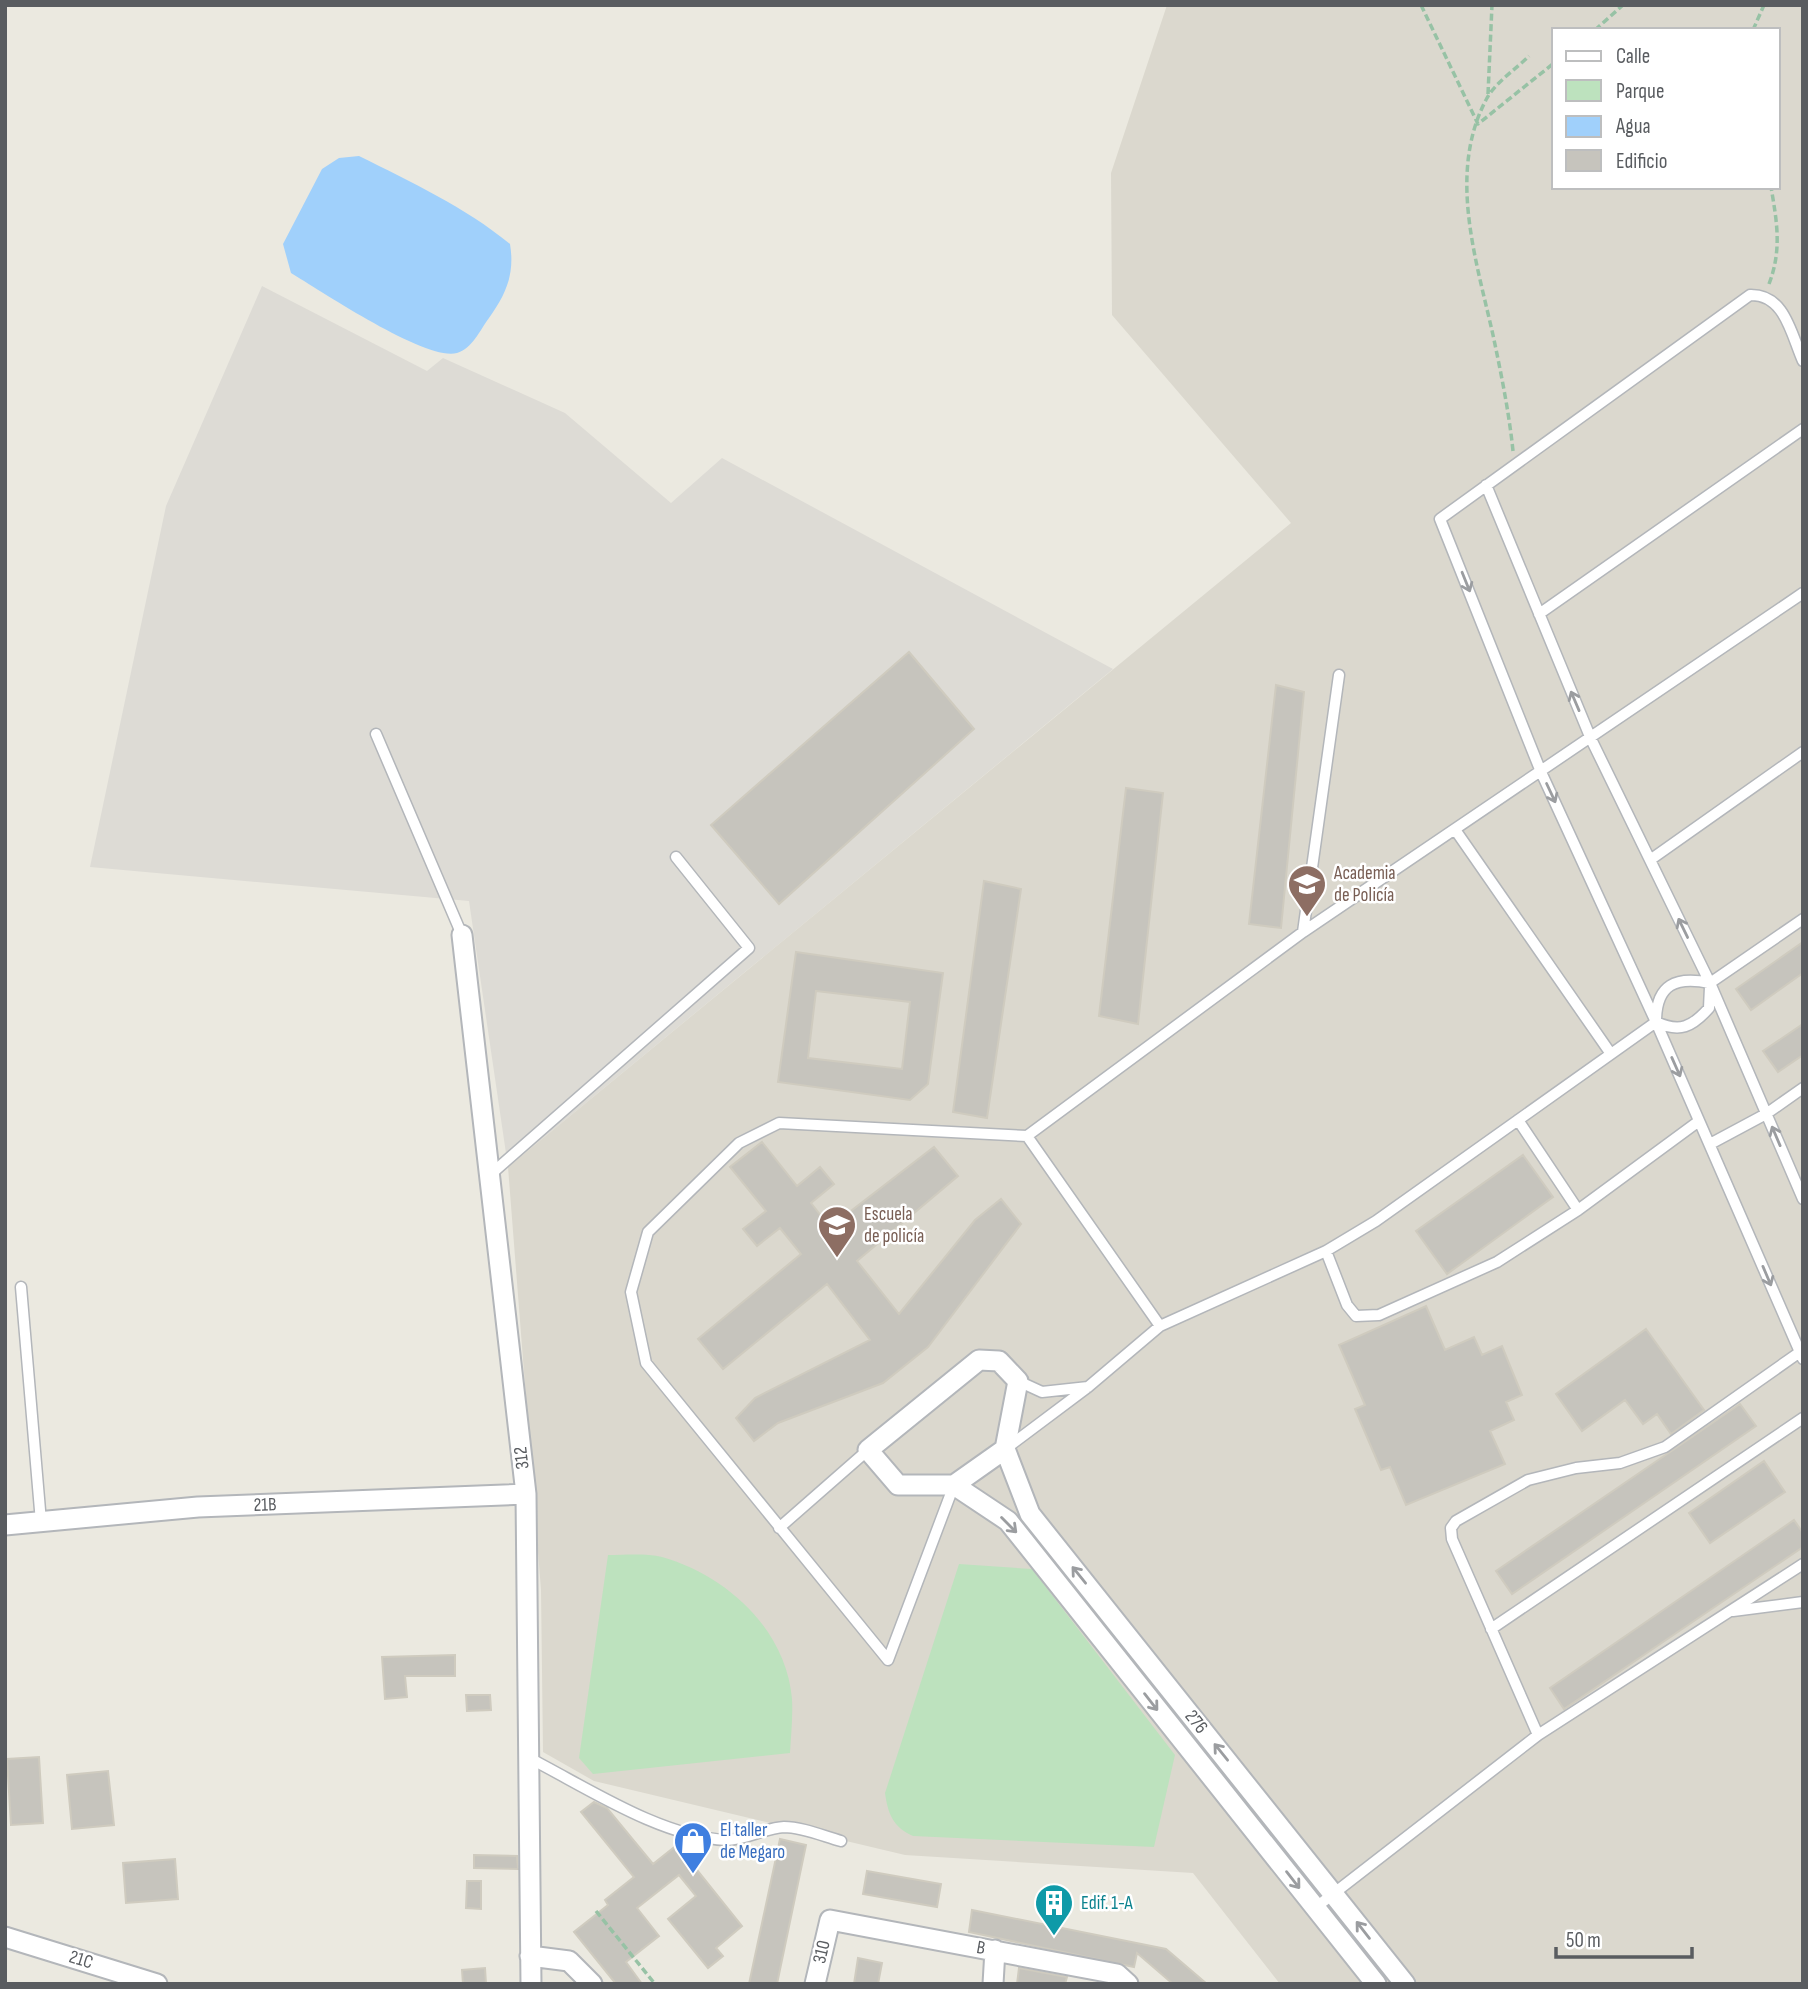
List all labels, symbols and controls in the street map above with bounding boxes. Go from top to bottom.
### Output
legend [1552,28,1780,189]
text: Calle [1616,44,1650,69]
text: Parque [1616,79,1664,104]
text: Agua [1615,114,1651,139]
text: Edificio [1616,149,1667,174]
one-way arrow [1460,571,1473,593]
one-way arrow [1568,690,1581,712]
one-way arrow [1545,782,1558,803]
place label: Academia de Policía [1333,862,1396,907]
school or university icon: Academia de Policía [1286,863,1328,918]
one-way arrow [1676,918,1690,939]
one-way arrow [1670,1056,1683,1078]
one-way arrow [1769,1126,1782,1147]
place label: Escuela de policía [864,1203,924,1248]
school or university icon: Escuela de policía [816,1204,858,1259]
one-way arrow [1761,1265,1774,1286]
street label: 312 [509,1445,535,1471]
street label: 21B [253,1493,277,1517]
one-way arrow [1000,1516,1017,1533]
one-way arrow [1071,1566,1087,1584]
one-way arrow [1144,1692,1159,1710]
street label: 276 [1180,1706,1212,1738]
one-way arrow [1213,1744,1228,1762]
place label: El taller de Megaro [720,1819,785,1864]
shop icon: El taller de Megaro [672,1820,714,1875]
one-way arrow [1285,1870,1301,1888]
building icon: Edif. 1-A [1033,1882,1075,1937]
place label: Edif. 1-A [1081,1892,1134,1915]
scale bar [1556,1916,1692,1960]
one-way arrow [1355,1922,1370,1940]
text: 50 m [1566,1928,1601,1953]
street label: B [975,1936,987,1960]
street label: 310 [808,1938,836,1966]
street label: 21C [66,1946,96,1974]

